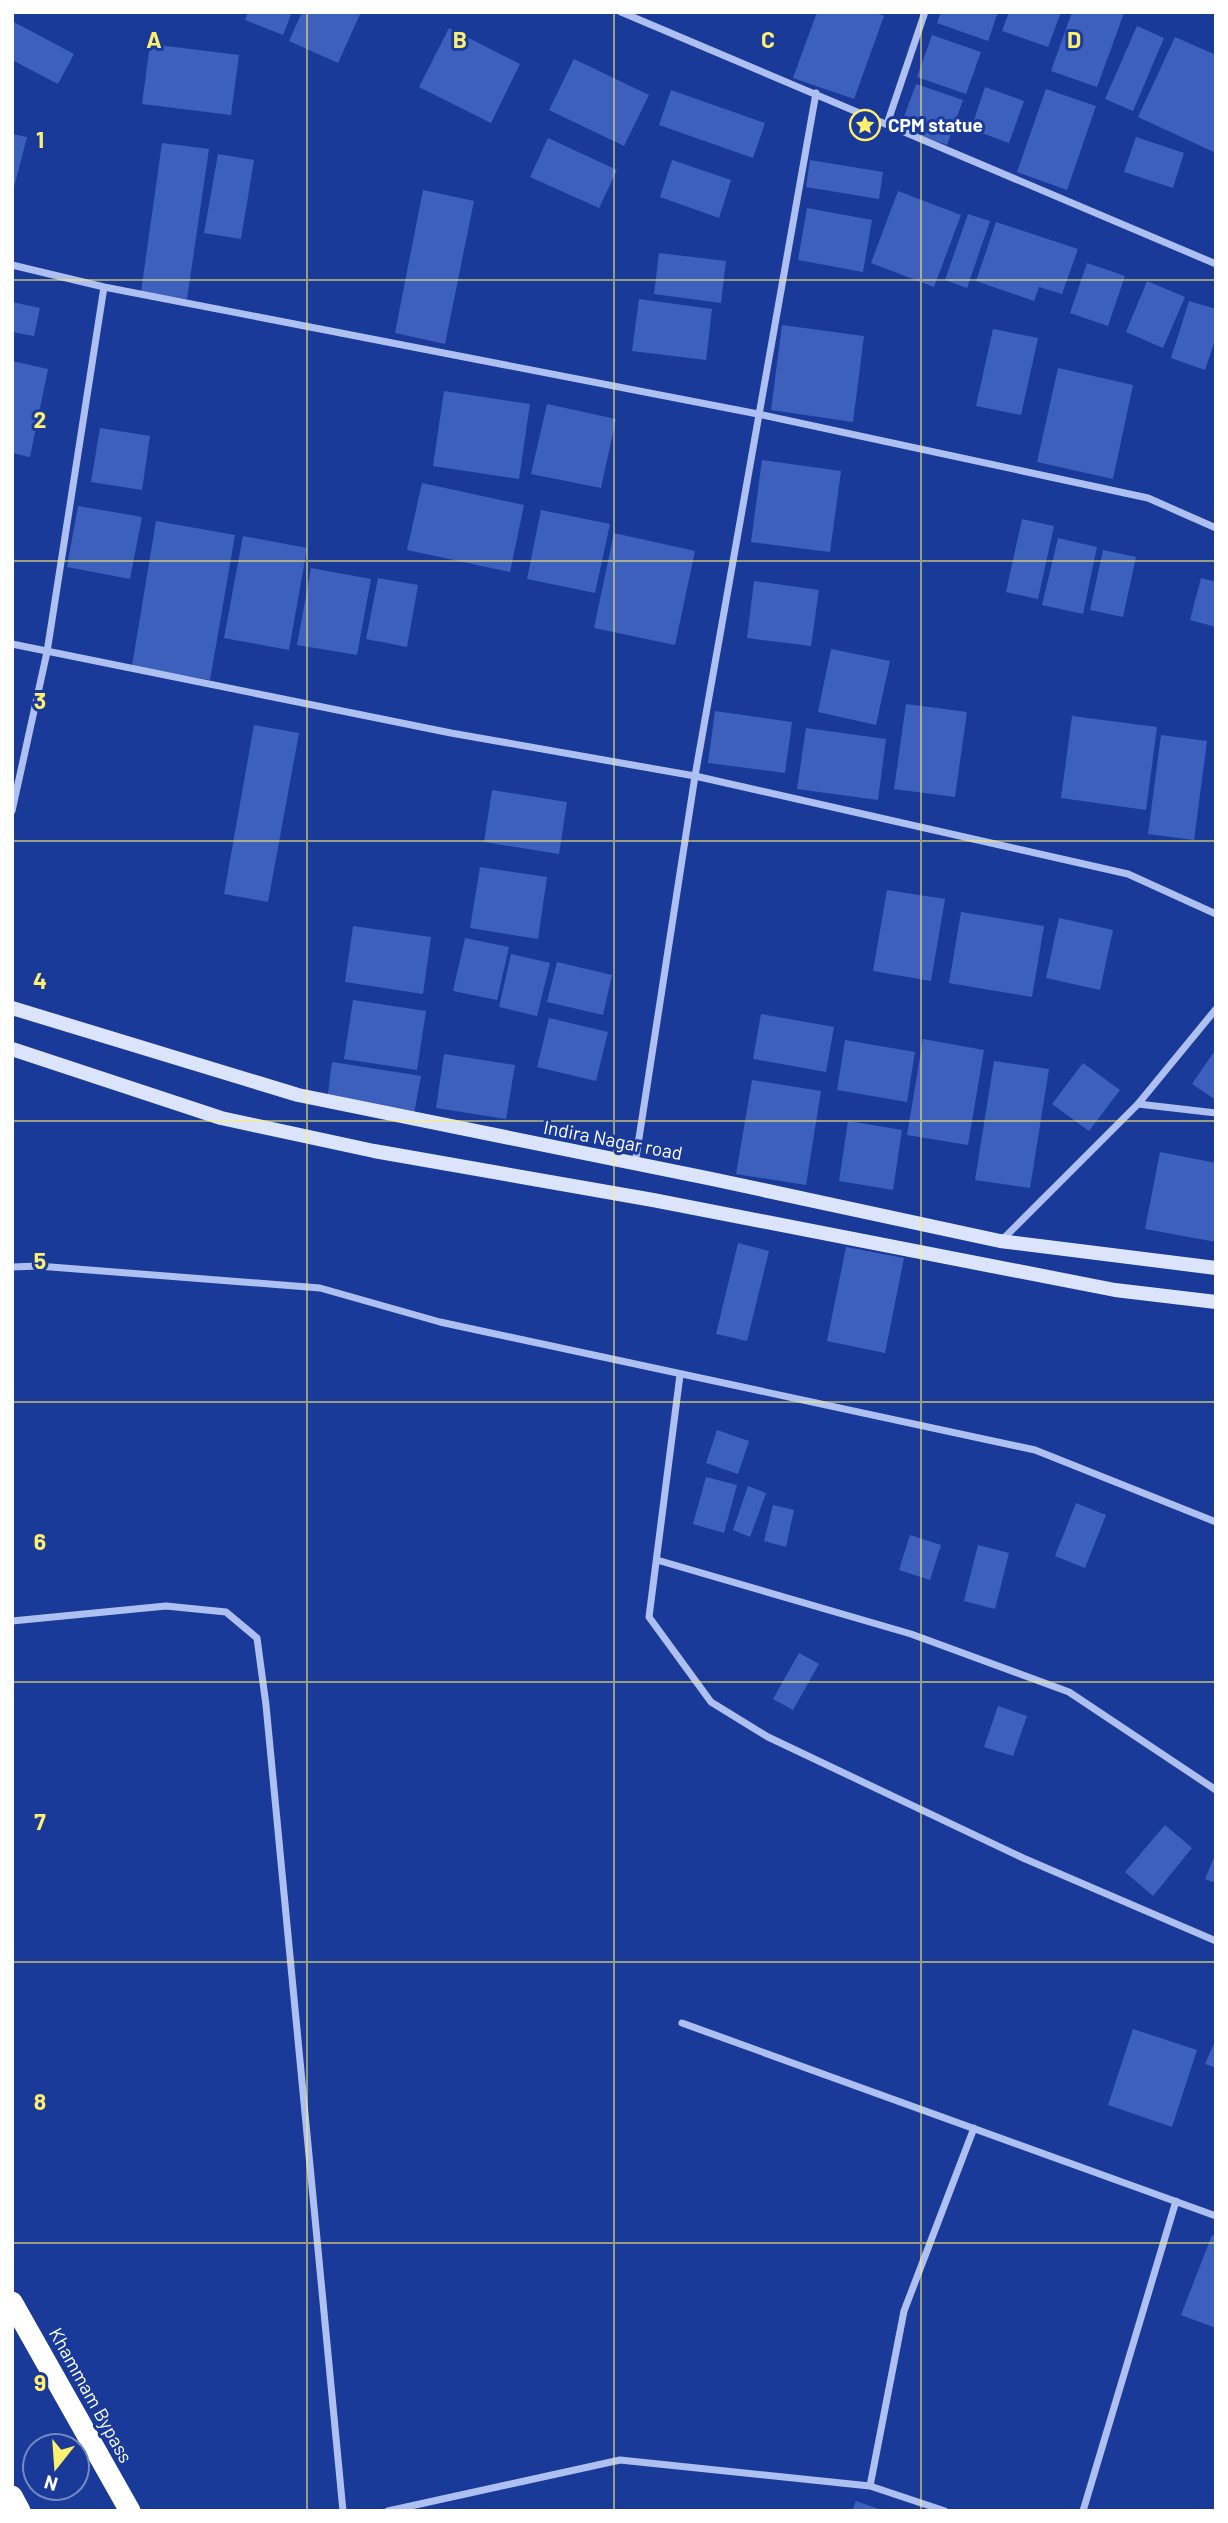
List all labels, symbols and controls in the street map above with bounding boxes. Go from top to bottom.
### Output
text: A [146,25,162,53]
text: B [453,25,467,53]
text: C [761,25,775,53]
text: D [1067,25,1081,53]
place icon: CPM statue [848,108,882,142]
place label: CPM statue [888,113,983,136]
text: 1 [36,125,44,153]
text: 2 [34,405,46,433]
text: 3 [34,686,46,714]
text: 4 [33,966,47,994]
street label: Indira Nagar road [542,1115,685,1164]
text: 5 [34,1246,46,1274]
text: 6 [34,1527,46,1555]
text: 7 [34,1807,46,1835]
text: 8 [34,2087,46,2115]
street label: Khammam Bypass [45,2323,138,2466]
text: 9 [34,2368,46,2396]
north arrow [21,2432,91,2502]
text: N [41,2471,60,2497]

